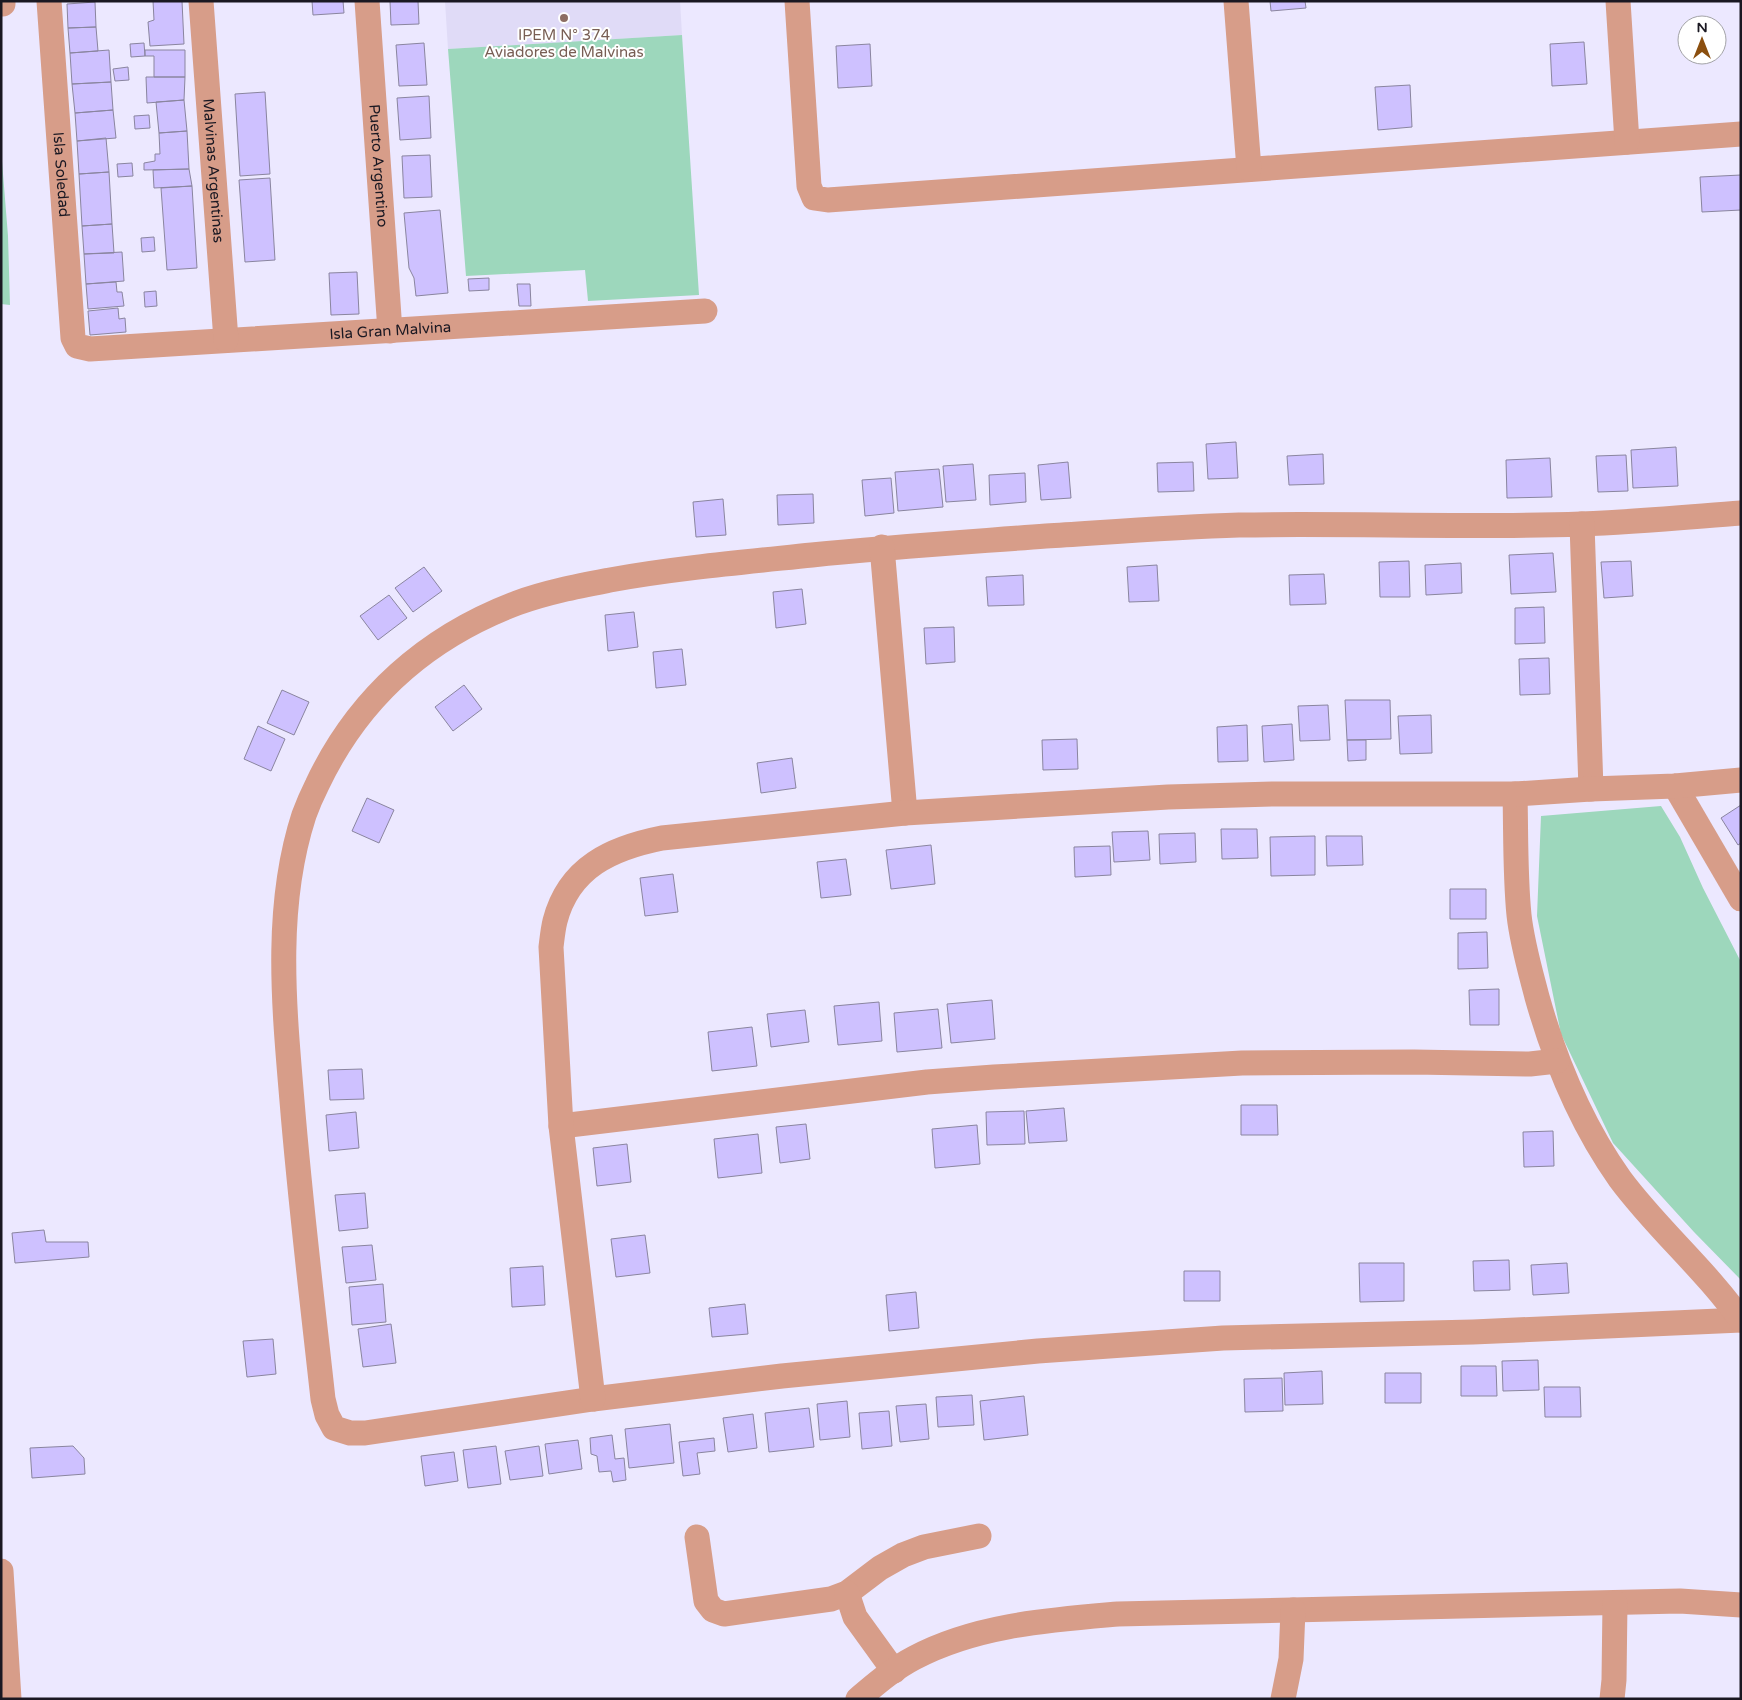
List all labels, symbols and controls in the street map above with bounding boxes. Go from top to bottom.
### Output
marker: IPEM N° 374 Aviadores de Malvinas [558,12,570,24]
north arrow [1677,15,1727,65]
text: N [1696,19,1708,36]
place label: IPEM N° 374 Aviadores de Malvinas [484,26,644,61]
street label: Malvinas Argentinas [199,98,228,243]
street label: Puerto Argentino [365,103,392,228]
street label: Isla Soledad [49,131,73,218]
street label: Isla Gran Malvina [329,318,452,343]

